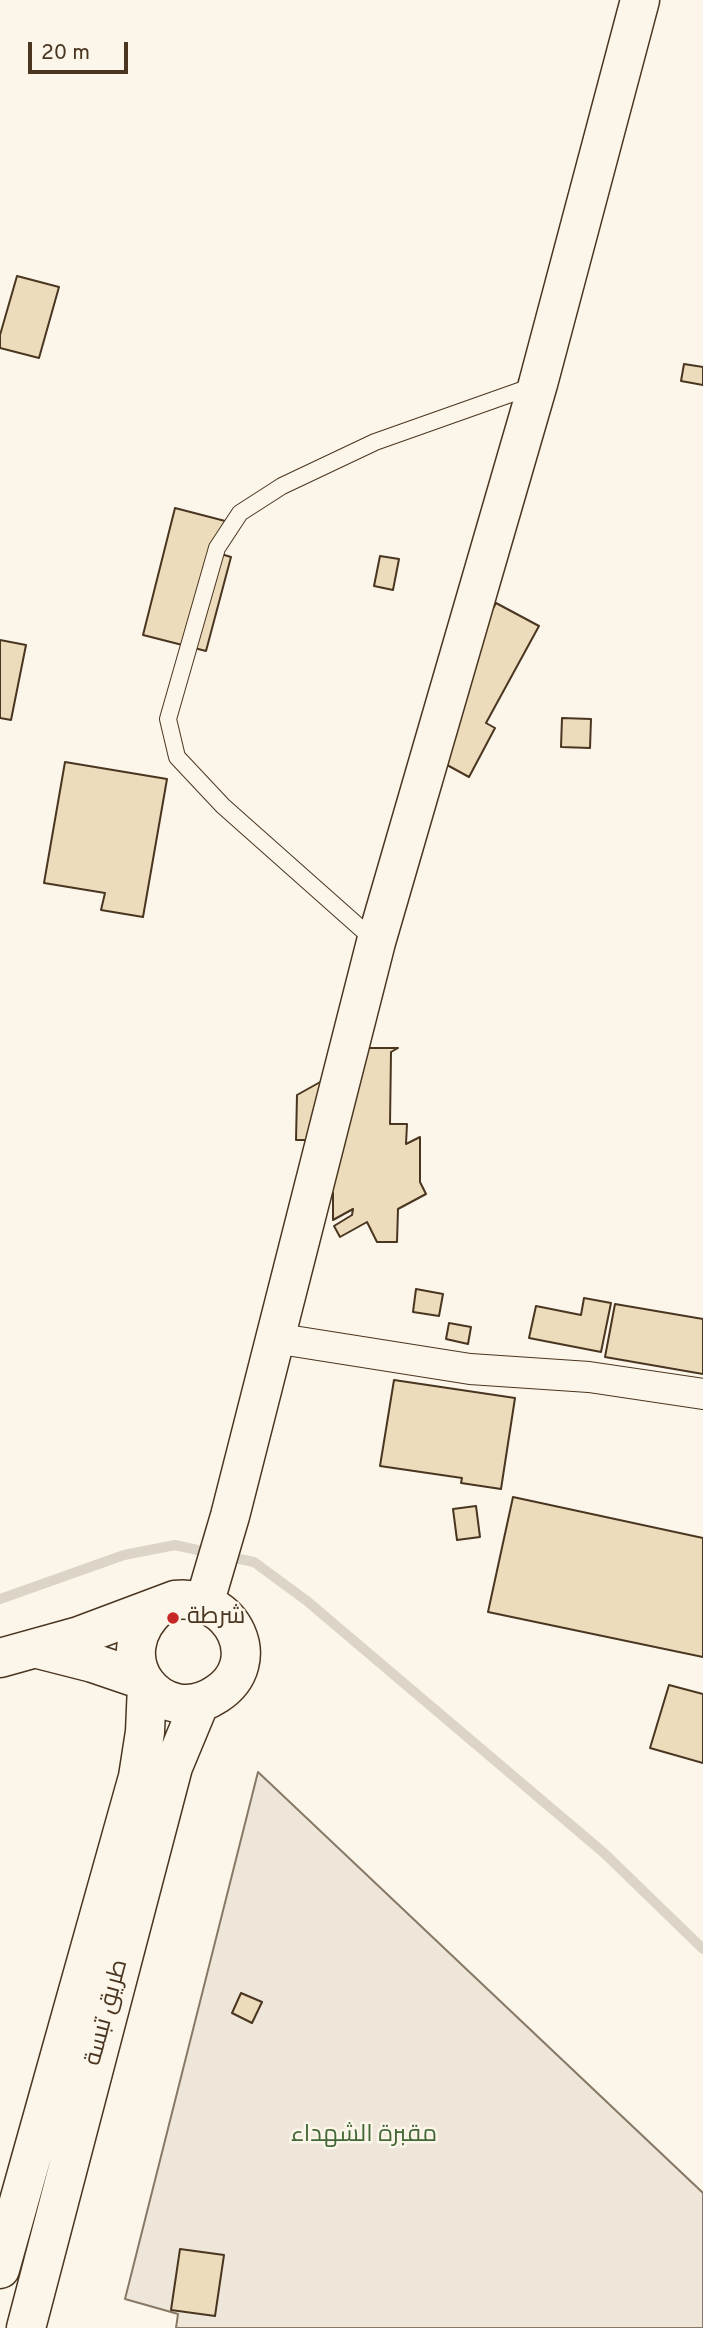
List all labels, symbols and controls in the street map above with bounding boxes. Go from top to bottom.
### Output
scale bar [32,28,131,72]
text: 20 m [41,40,90,67]
place label: شرطة [187,1604,245,1632]
marker: شرطة [165,1610,181,1626]
street label: طريق تبسة [80,1957,136,2069]
park label: مقبرة الشهداء [291,2122,437,2150]

